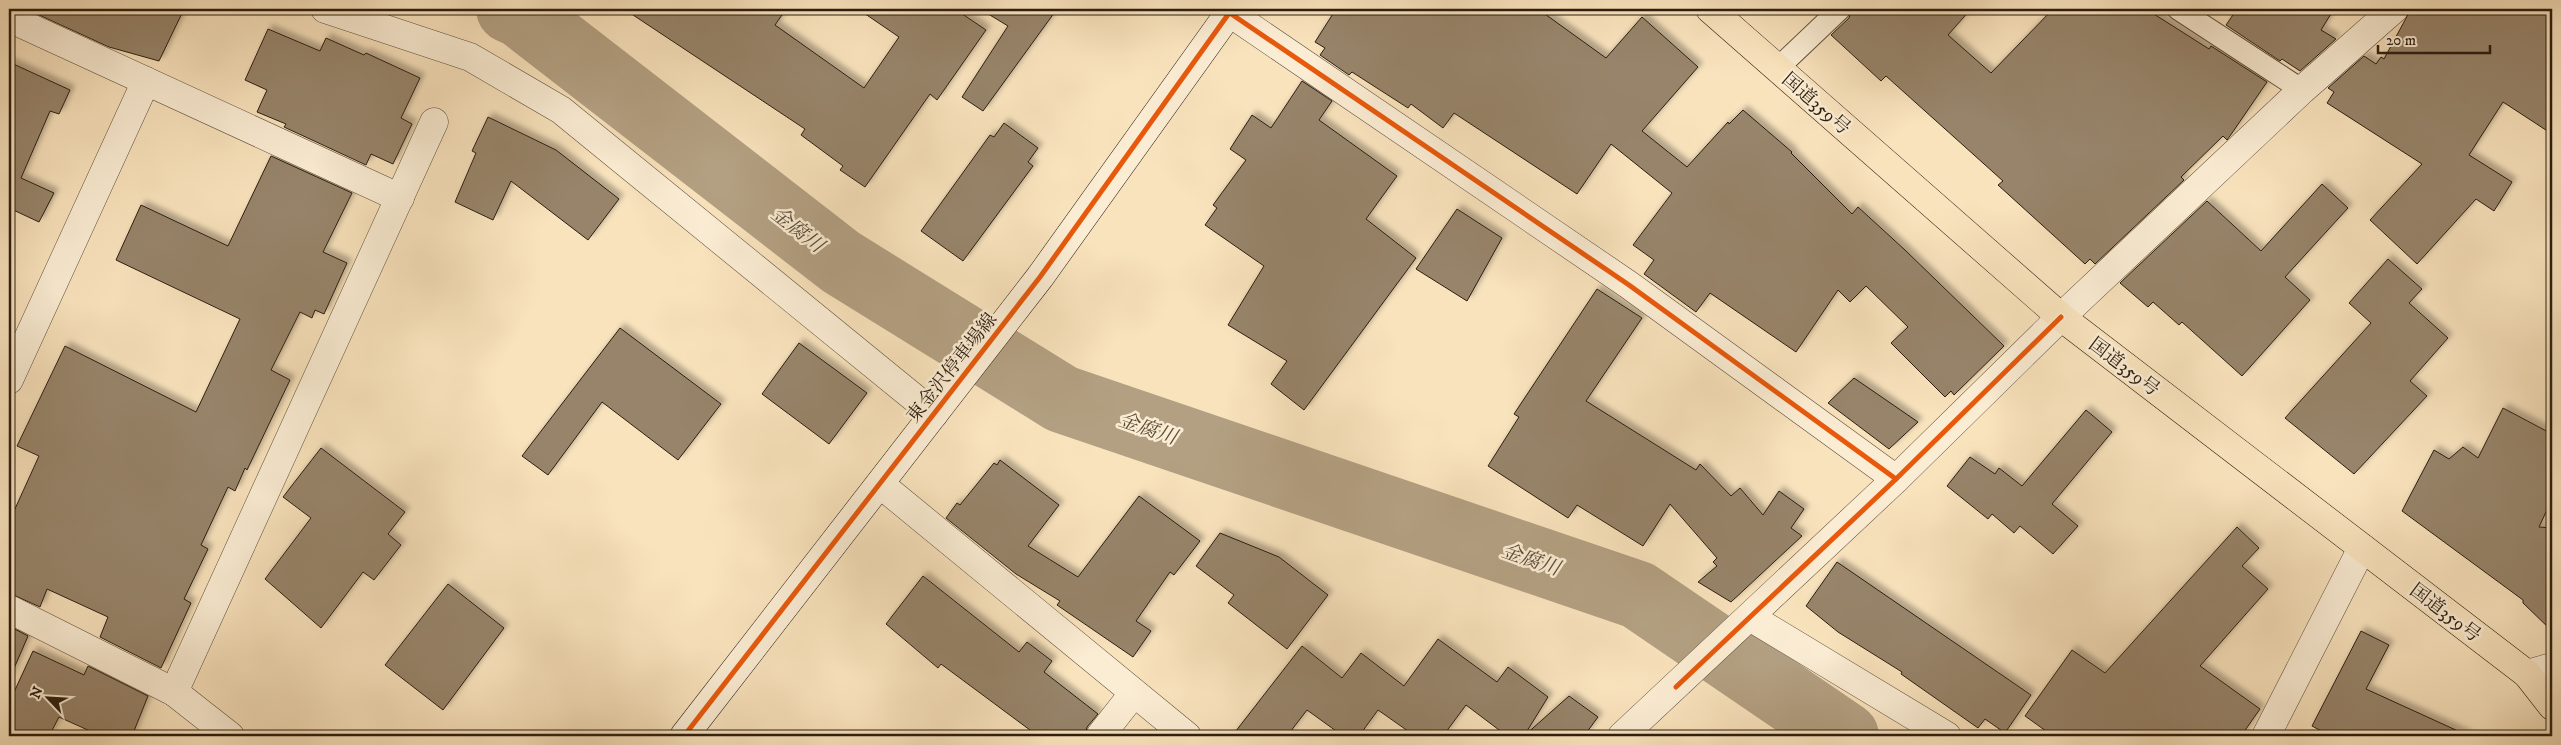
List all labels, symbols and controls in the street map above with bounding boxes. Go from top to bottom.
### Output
scale bar [2378,22,2491,54]
text: 20 m [2386,31,2416,50]
street label: 国道359号 [1777,68,1855,140]
water label: 金腐川 [766,202,830,260]
street label: 東金沢停車場線 [902,308,1002,427]
street label: 国道359号 [2084,333,2164,401]
water label: 金腐川 [1115,408,1182,452]
water label: 金腐川 [1498,539,1565,583]
street label: 国道359号 [2405,579,2485,647]
north arrow [22,672,72,722]
text: N [27,683,48,702]

